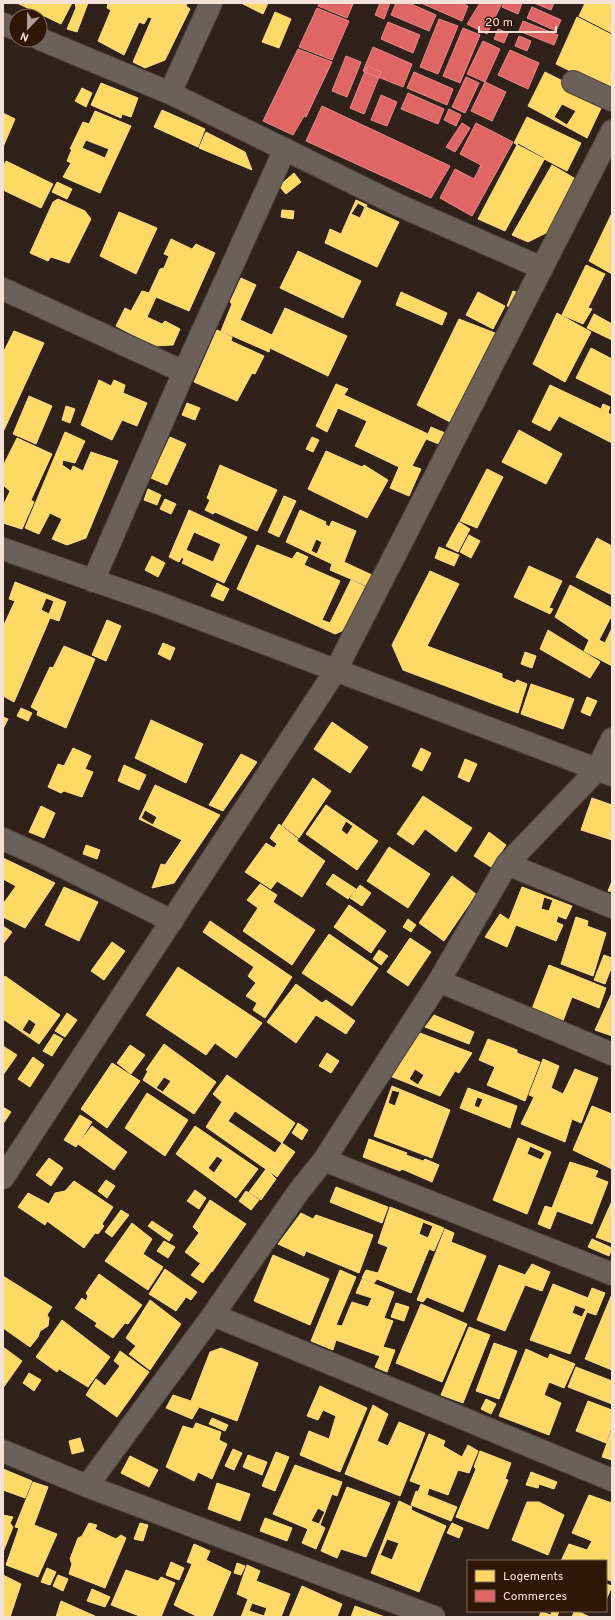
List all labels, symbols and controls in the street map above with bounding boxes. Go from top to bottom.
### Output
north arrow [8,8,48,48]
scale bar [479,8,556,34]
text: 20 m [485,15,513,31]
text: N [18,28,31,44]
legend [467,1560,607,1612]
text: Logements [503,1569,563,1585]
text: Commerces [503,1589,567,1605]

